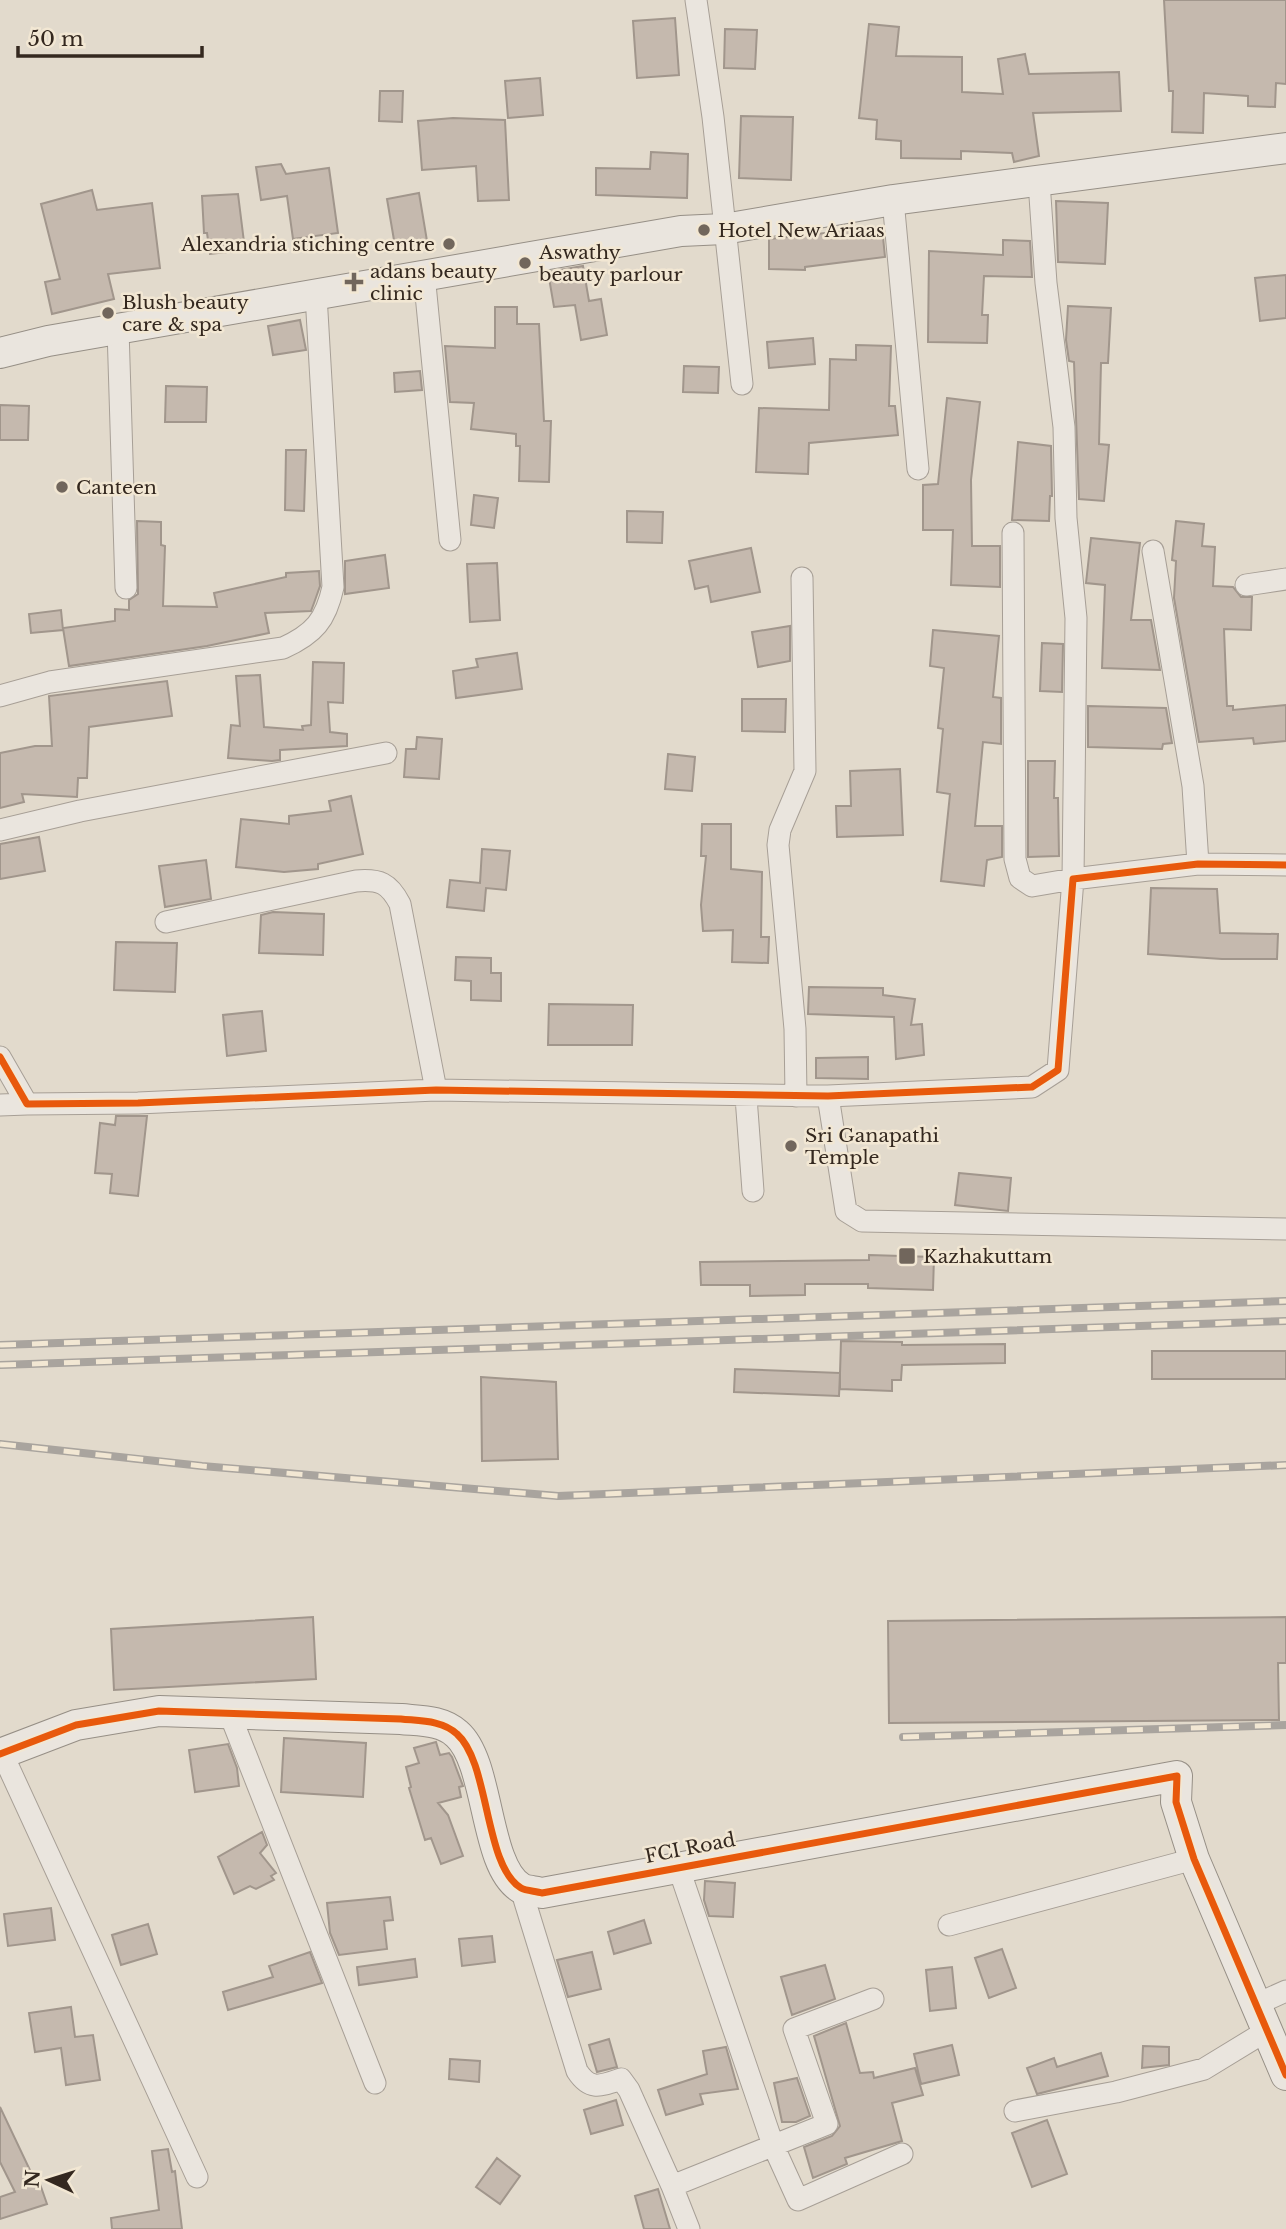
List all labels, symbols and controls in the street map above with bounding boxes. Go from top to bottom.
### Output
scale bar [18,14,201,58]
text: 50 m [28,26,84,52]
place label: Hotel New Ariaas [718,219,885,242]
marker: Hotel New Ariaas [696,222,712,238]
place label: Alexandria stiching centre [180,233,435,256]
marker: Alexandria stiching centre [441,236,457,252]
place label: Aswathy beauty parlour [538,241,683,286]
marker: Aswathy beauty parlour [517,255,533,271]
place label: adans beauty clinic [370,260,497,305]
marker: adans beauty clinic [344,272,364,292]
place label: Blush beauty care & spa [122,291,249,336]
marker: Blush beauty care & spa [100,305,116,321]
place label: Canteen [76,476,157,499]
marker: Canteen [54,479,70,495]
place label: Sri Ganapathi Temple [805,1124,940,1169]
marker: Sri Ganapathi Temple [783,1138,799,1154]
place label: Kazhakuttam [923,1245,1052,1268]
marker: Kazhakuttam [897,1246,917,1266]
street label: FCI Road [643,1828,737,1868]
north arrow [14,2145,84,2215]
text: N [20,2169,45,2189]

